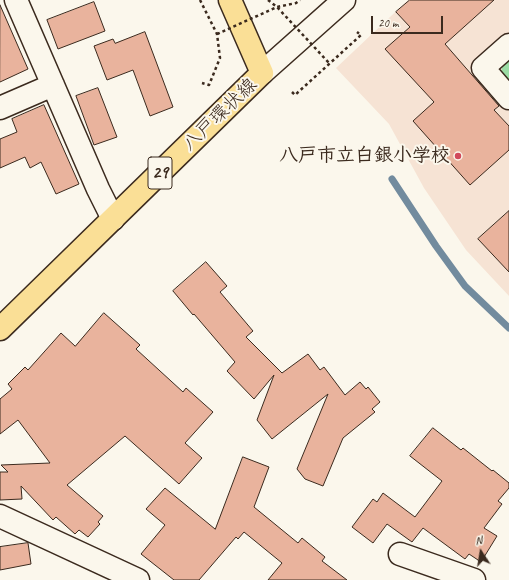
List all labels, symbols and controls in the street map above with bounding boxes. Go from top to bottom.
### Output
scale bar [373,8,445,34]
text: 20 m [378,15,398,31]
street label: 八戸環状線 [178,74,262,156]
place label: 八戸市立白銀小学校 [279,145,450,167]
marker: 八戸市立白銀小学校 [453,151,463,161]
road number: 29 [148,157,172,189]
north arrow [461,532,501,572]
text: N [474,533,483,548]

